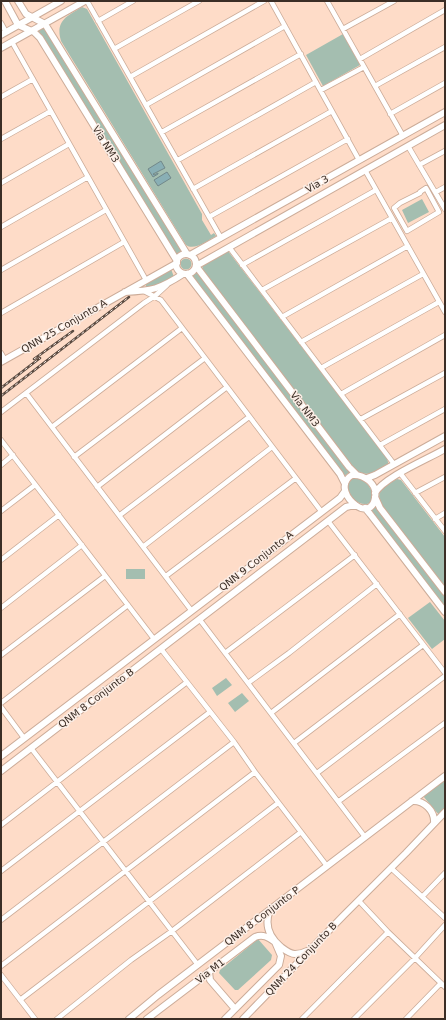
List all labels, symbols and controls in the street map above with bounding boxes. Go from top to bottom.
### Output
street label: Via NM3 [90,124,122,164]
street label: Via 3 [303,173,331,195]
street label: QNN 25 Conjunto A [19,297,109,355]
street label: Via NM3 [288,389,322,429]
street label: QNN 9 Conjunto A [217,529,295,593]
street label: QNM 8 Conjunto B [56,666,136,730]
street label: QNM 8 Conjunto P [222,884,302,948]
street label: QNM 24 Conjunto B [263,920,339,998]
street label: Via M1 [193,956,227,986]

